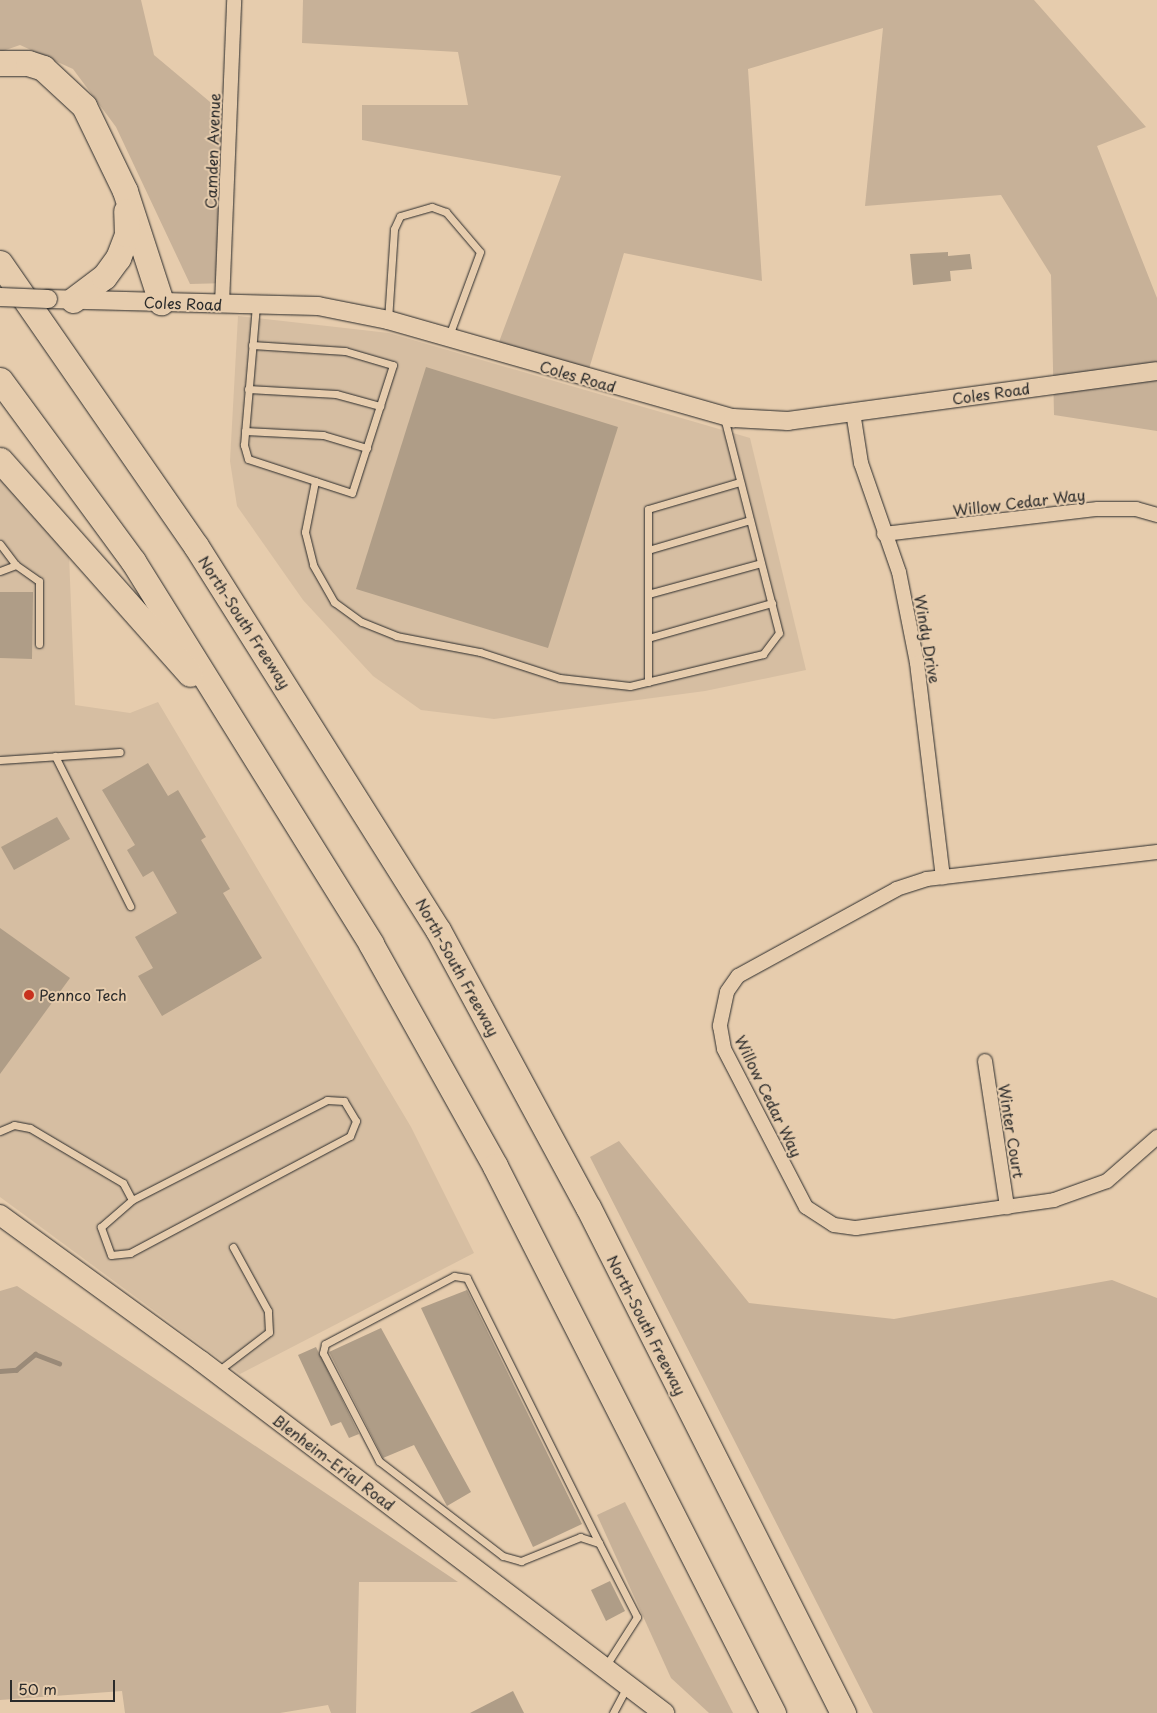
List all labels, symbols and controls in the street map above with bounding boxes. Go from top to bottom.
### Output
street label: Camden Avenue [201,93,223,209]
street label: Coles Road [143,293,223,313]
street label: Coles Road [537,356,619,396]
street label: Coles Road [950,379,1032,407]
street label: Willow Cedar Way [952,485,1086,519]
street label: North-South Freeway [195,552,295,692]
street label: Windy Drive [911,593,945,685]
street label: North-South Freeway [412,894,504,1040]
place label: Pennco Tech [39,986,127,1004]
marker: Pennco Tech [23,989,35,1001]
street label: Willow Cedar Way [732,1032,806,1160]
street label: Winter Court [996,1082,1028,1180]
street label: North-South Freeway [604,1251,690,1399]
street label: Blenheim-Erial Road [269,1410,399,1514]
scale bar [12,1670,118,1702]
text: 50 m [18,1677,57,1700]

